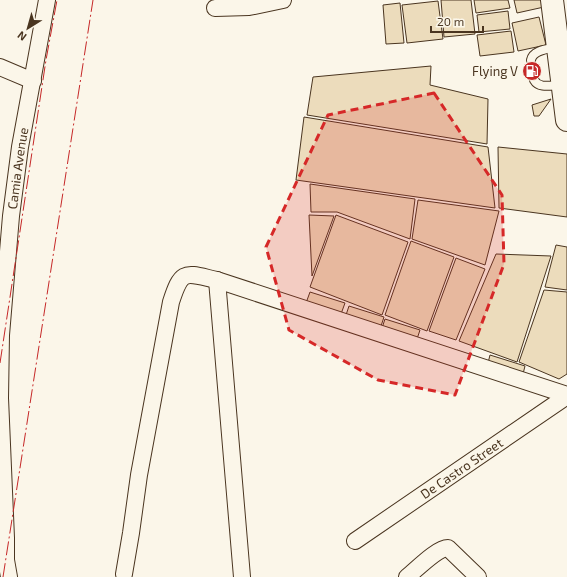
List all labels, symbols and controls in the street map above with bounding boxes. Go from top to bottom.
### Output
north arrow [8,8,48,48]
scale bar [431,8,483,34]
text: 20 m [437,14,464,28]
text: N [15,29,29,44]
fuel station icon: Flying V [521,60,543,82]
place label: Flying V [472,63,518,79]
street label: Camia Avenue [4,126,31,210]
street label: De Castro Street [417,434,506,502]

